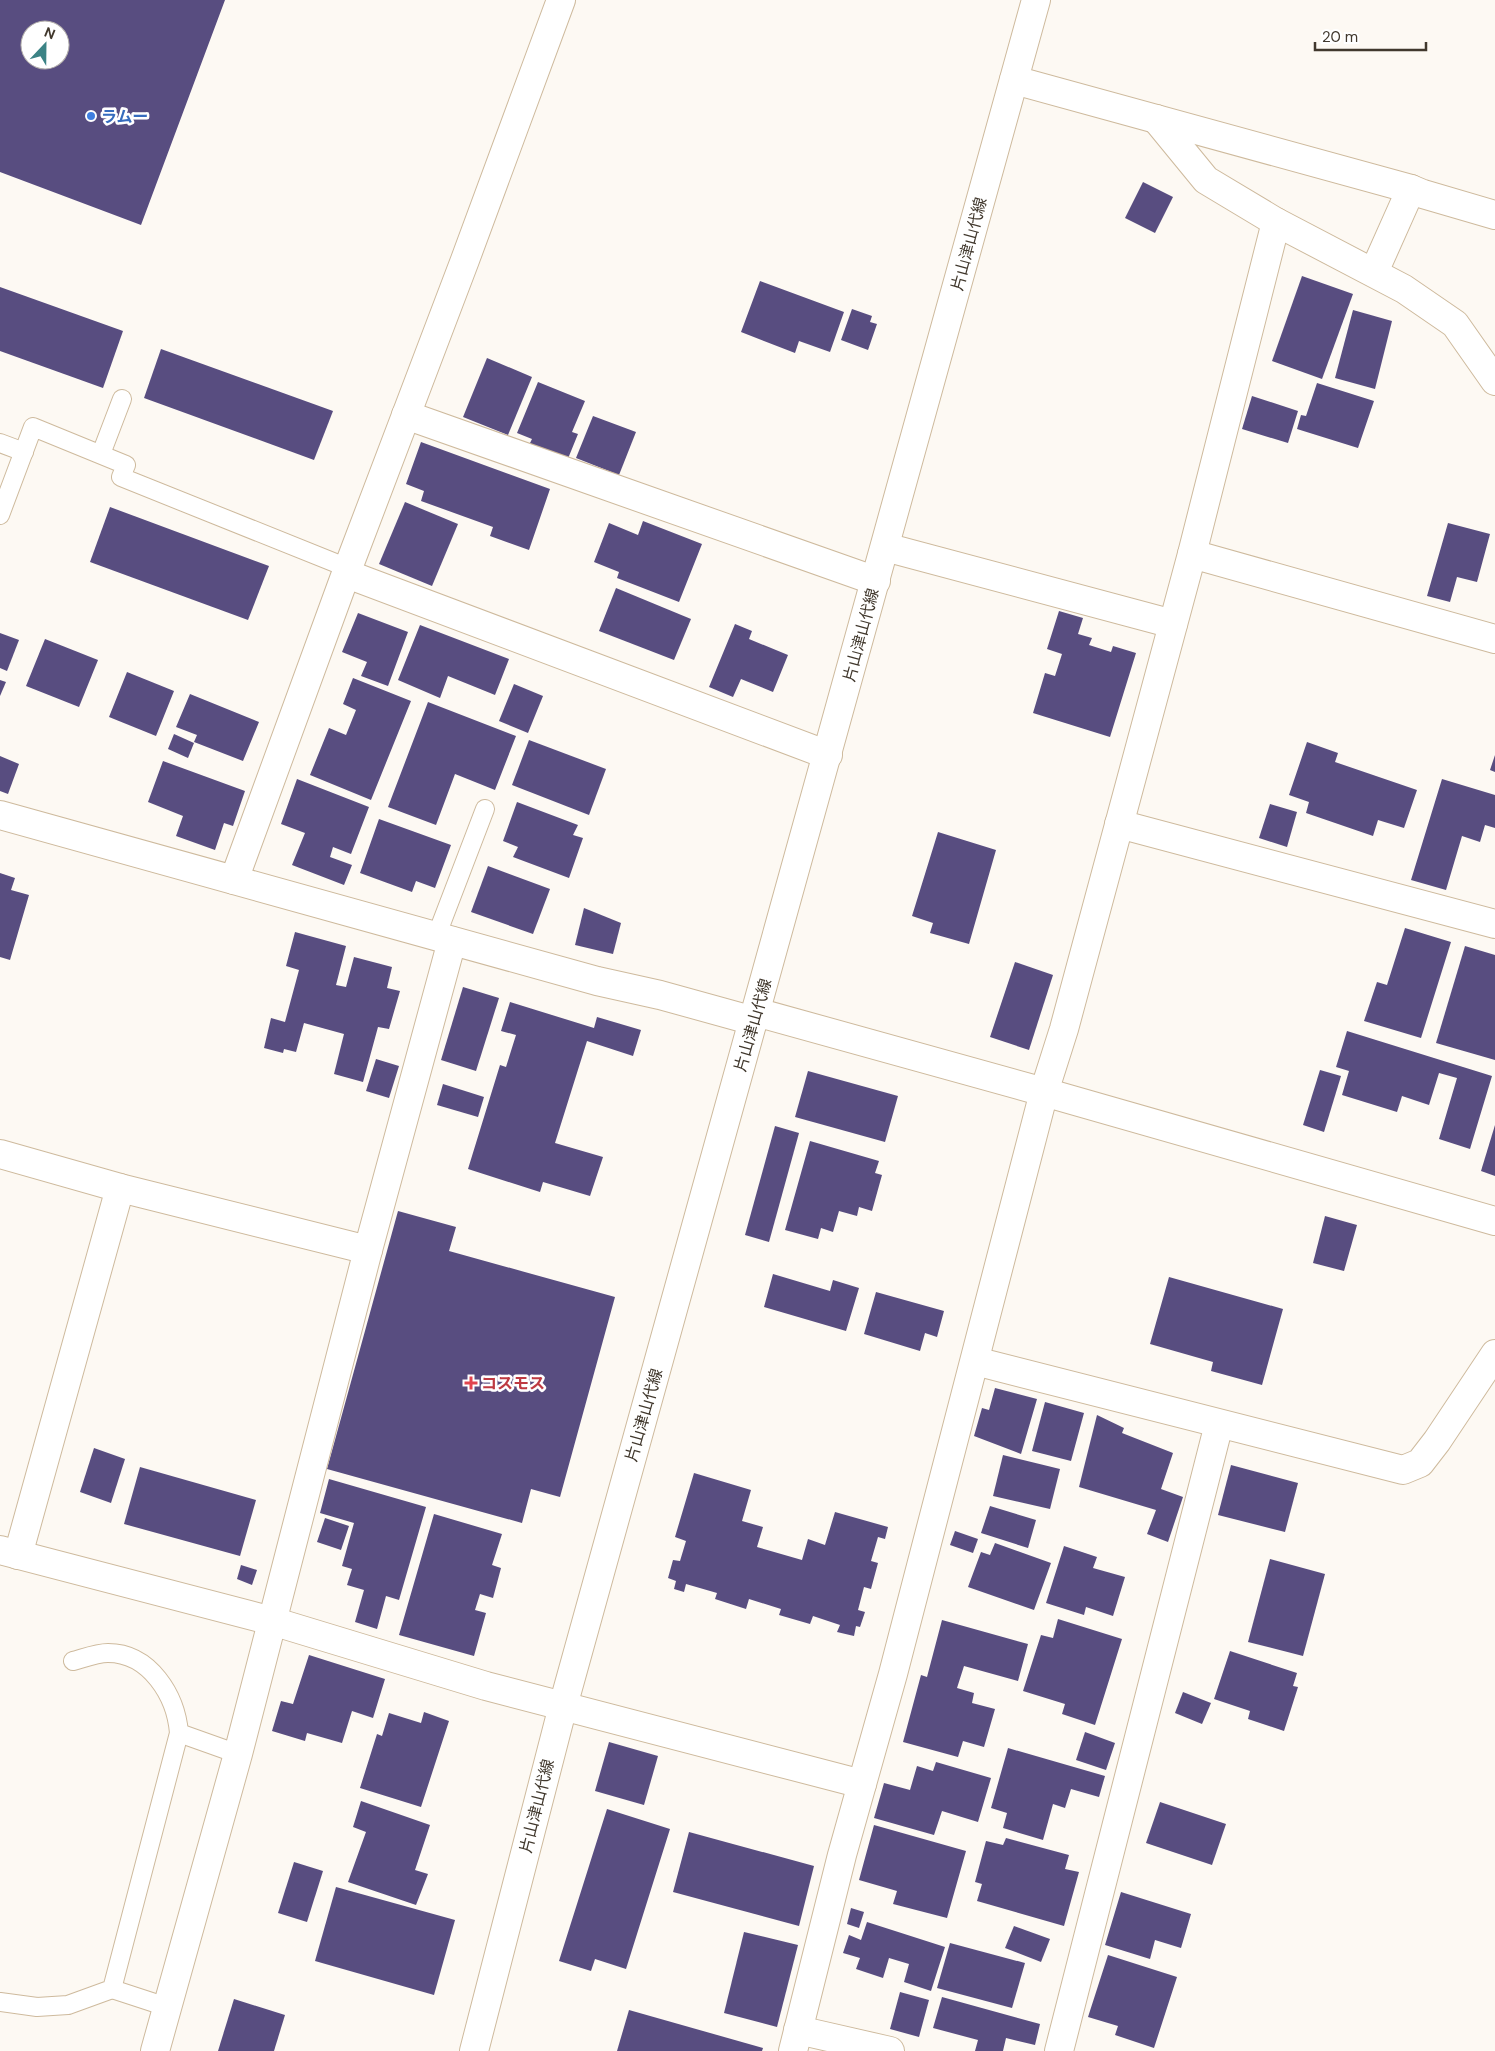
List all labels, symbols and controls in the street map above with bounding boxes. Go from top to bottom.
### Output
north arrow [20,20,70,70]
scale bar [1315,20,1426,52]
text: N [42,23,58,43]
text: 20 m [1322,27,1358,47]
place label: ラムー [101,106,149,127]
marker: ラムー [85,110,97,122]
street label: 片山津山代線 [946,195,992,293]
street label: 片山津山代線 [838,586,884,684]
street label: 片山津山代線 [730,976,776,1074]
street label: 片山津山代線 [621,1366,667,1464]
place label: コスモス [481,1373,545,1394]
marker: コスモス [465,1377,477,1389]
street label: 片山津山代線 [515,1757,559,1855]

